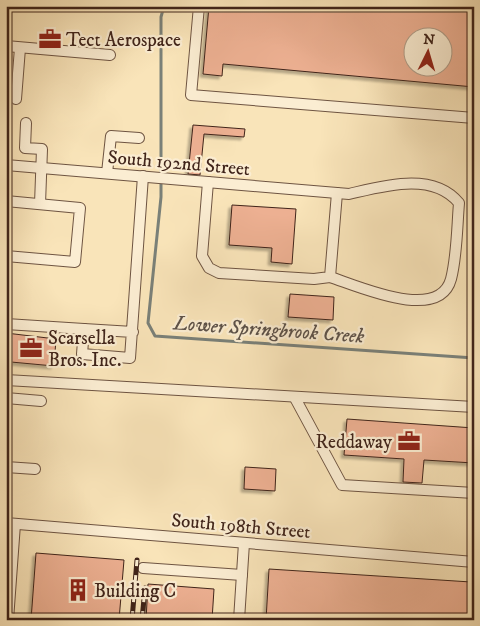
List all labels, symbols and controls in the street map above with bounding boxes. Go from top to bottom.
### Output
office icon: Tect Aerospace [37,26,63,52]
north arrow [402,28,452,78]
place label: Tect Aerospace [66,29,181,52]
text: N [423,31,436,50]
street label: South 192nd Street [107,146,251,181]
water label: Lower Springbrook Creek [172,311,366,350]
place label: Scarsella Bros. Inc. [48,327,122,372]
office icon: Scarsella Bros. Inc. [18,335,44,361]
office icon: Reddaway [396,428,422,454]
place label: Reddaway [316,431,393,454]
street label: South 198th Street [170,509,311,544]
building icon: Building C [65,577,91,603]
place label: Building C [94,580,176,603]

